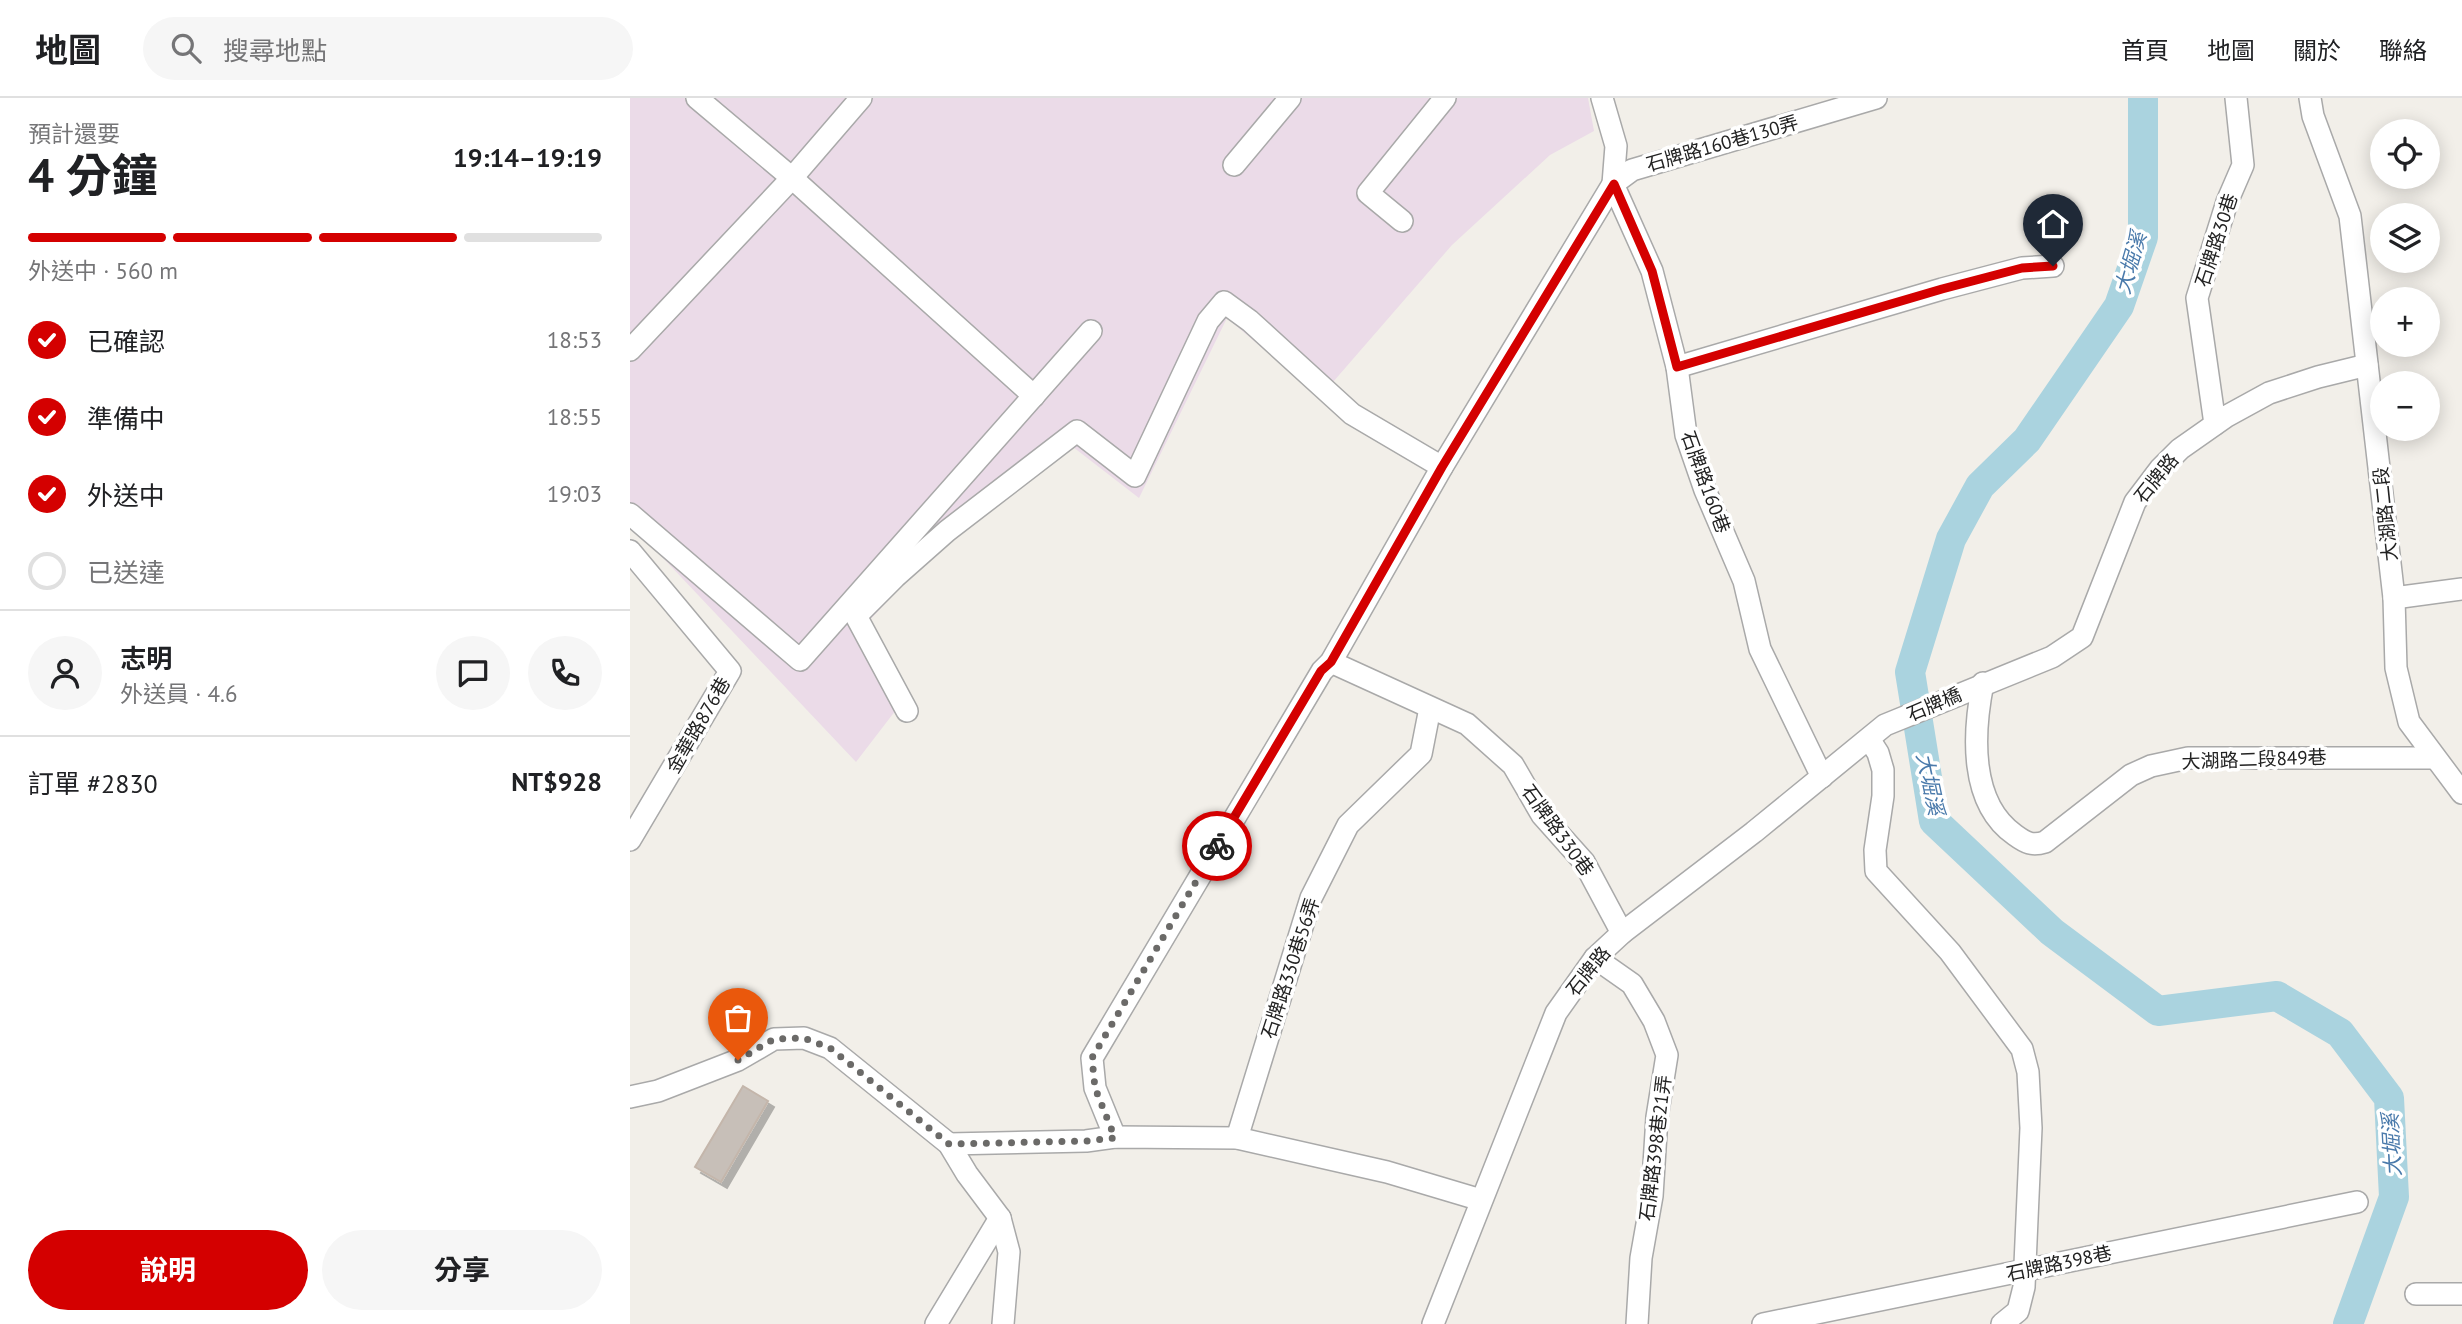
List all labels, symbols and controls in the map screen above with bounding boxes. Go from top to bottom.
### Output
search box [143,17,633,80]
text: 地圖 [35,28,101,71]
icon: search [167,29,205,67]
text: 搜尋地點 [223,34,327,67]
text: 首頁 [2121,35,2169,66]
text: 地圖 [2207,35,2255,66]
text: 關於 [2293,35,2341,66]
text: 聯絡 [2379,35,2427,66]
street label: 石牌路160巷130弄 [1643,110,1801,176]
text: 預計還要 [28,119,120,148]
map controls [2370,119,2440,441]
button: locate [2370,119,2440,189]
text: 19:14–19:19 [453,141,602,174]
text: 4 分鐘 [28,145,158,205]
street label: 石牌路30巷 [2190,190,2242,290]
pin [2023,194,2083,266]
button: layers [2370,203,2440,273]
icon: home [2034,205,2072,243]
water label: 大堀溪 [2109,226,2153,297]
text: 外送中 · 560 m [28,256,178,285]
button: + [2370,287,2440,357]
icon: check [28,321,66,359]
text: 已確認 [87,325,165,358]
text: 18:53 [547,325,602,354]
button: − [2370,371,2440,441]
icon: check [28,398,66,436]
text: 準備中 [87,402,165,435]
text: 18:55 [547,402,602,431]
street label: 石牌路160巷 [1676,428,1736,536]
street label: 石牌路 [2129,448,2183,508]
street label: 大湖路二段 [2368,465,2402,563]
icon: check [28,475,66,513]
text: 外送中 [87,479,165,512]
text: 19:03 [547,479,602,508]
text: 已送達 [87,556,165,589]
button: person [28,636,102,710]
button: chat [436,636,510,710]
button: phone [528,636,602,710]
text: 志明 [120,642,172,675]
street label: 金華路876巷 [661,673,735,777]
text: 外送員 · 4.6 [120,679,237,708]
street label: 石牌橋 [1903,682,1965,726]
street label: 大湖路二段849巷 [2181,744,2327,774]
water label: 大堀溪 [1911,750,1951,820]
text: NT$928 [511,765,602,798]
text: 訂單 #2830 [28,767,158,800]
street label: 石牌路330巷 [1517,780,1599,880]
courier [1182,811,1252,881]
icon: bike [1198,827,1236,865]
street label: 石牌路330巷56弄 [1256,894,1324,1042]
street label: 石牌路 [1561,941,1615,1001]
pin [708,988,768,1060]
icon: bag [719,999,757,1037]
street label: 石牌路398巷21弄 [1634,1074,1676,1222]
water label: 大堀溪 [2376,1110,2407,1177]
button: 說明 [28,1230,308,1310]
button: 分享 [322,1230,602,1310]
street label: 石牌路398巷 [2004,1240,2114,1286]

